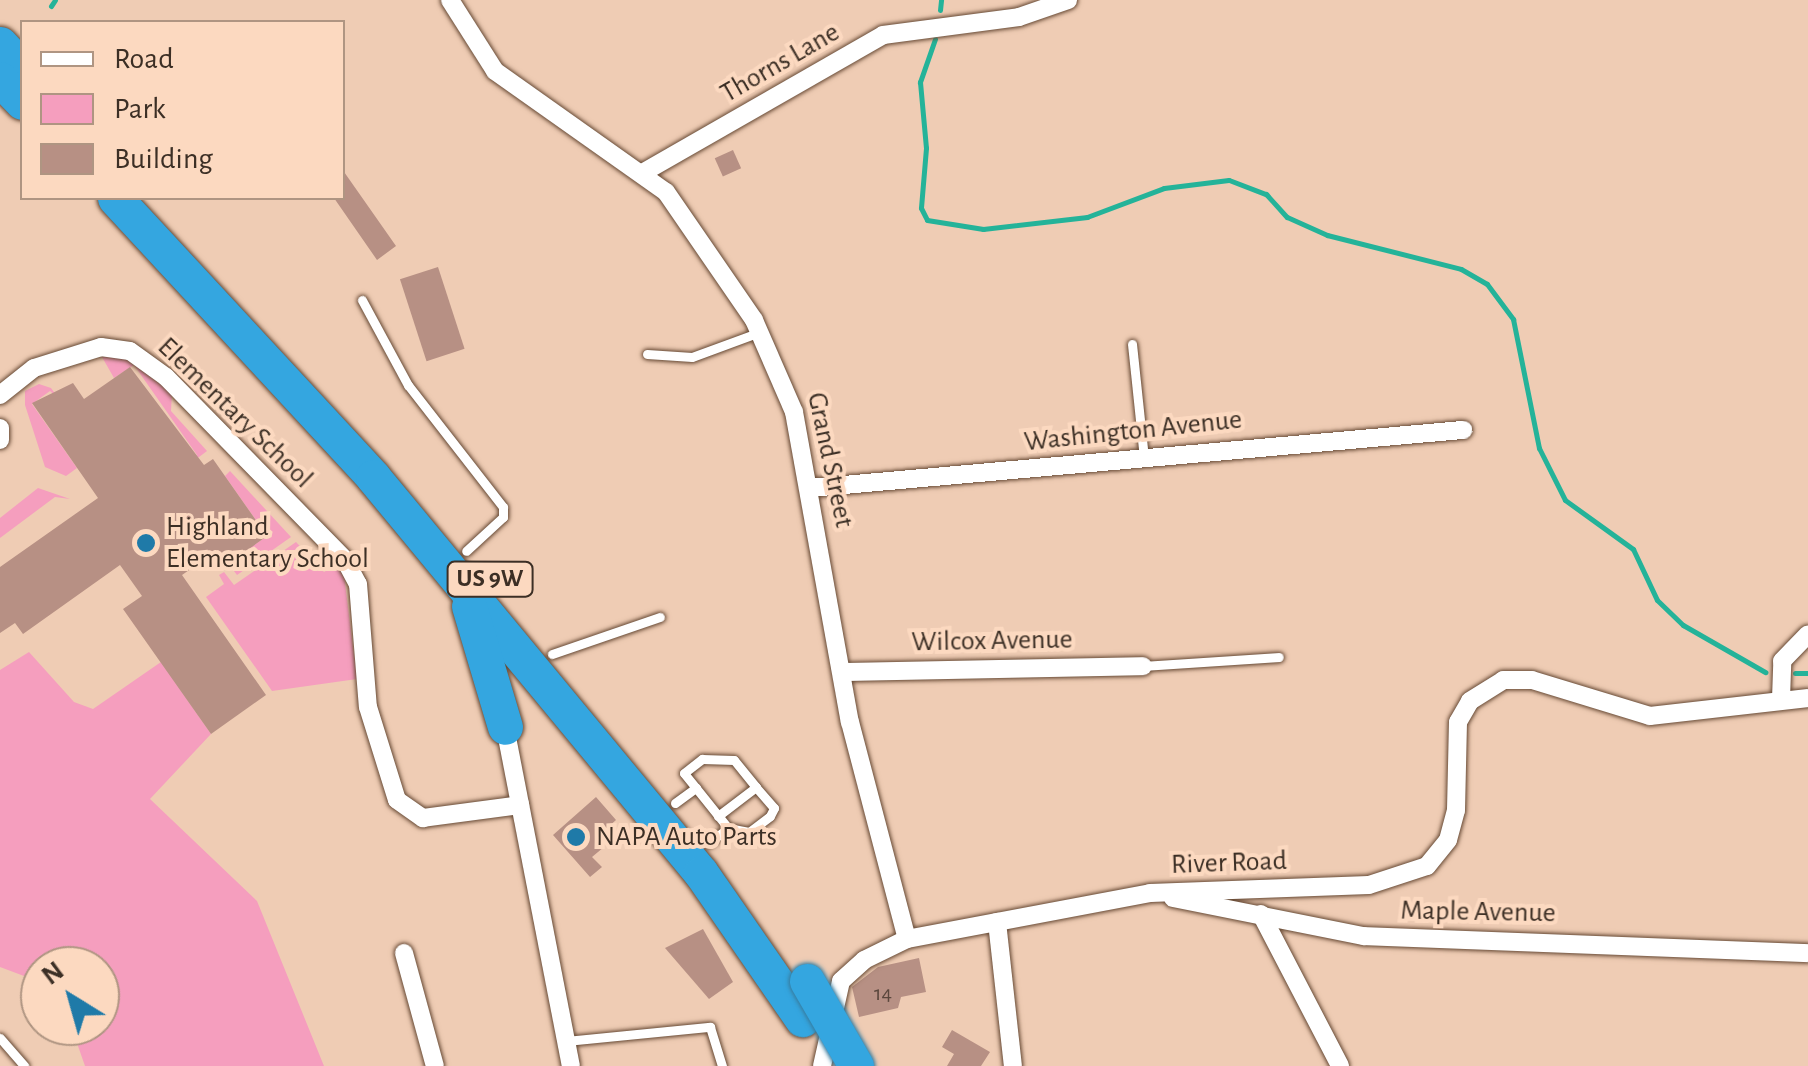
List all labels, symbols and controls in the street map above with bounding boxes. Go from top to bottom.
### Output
street label: Thorns Lane [715,16,845,110]
legend [20,20,345,200]
text: Road [114,44,174,74]
text: Park [114,94,166,124]
text: Building [114,144,213,174]
street label: Elementary School [150,330,320,496]
street label: Grand Street [799,389,861,531]
street label: Washington Avenue [1022,403,1244,459]
place label: Highland Elementary School [166,510,369,576]
marker: Highland Elementary School [135,532,157,554]
road number: US 9W [445,559,535,599]
street label: Wilcox Avenue [911,623,1073,659]
place label: NAPA Auto Parts [596,820,777,854]
marker: NAPA Auto Parts [565,826,587,848]
street label: River Road [1170,844,1288,882]
street label: Maple Avenue [1400,894,1556,930]
north arrow [20,946,120,1046]
text: N [37,957,69,991]
house number: 14 [874,981,892,1007]

